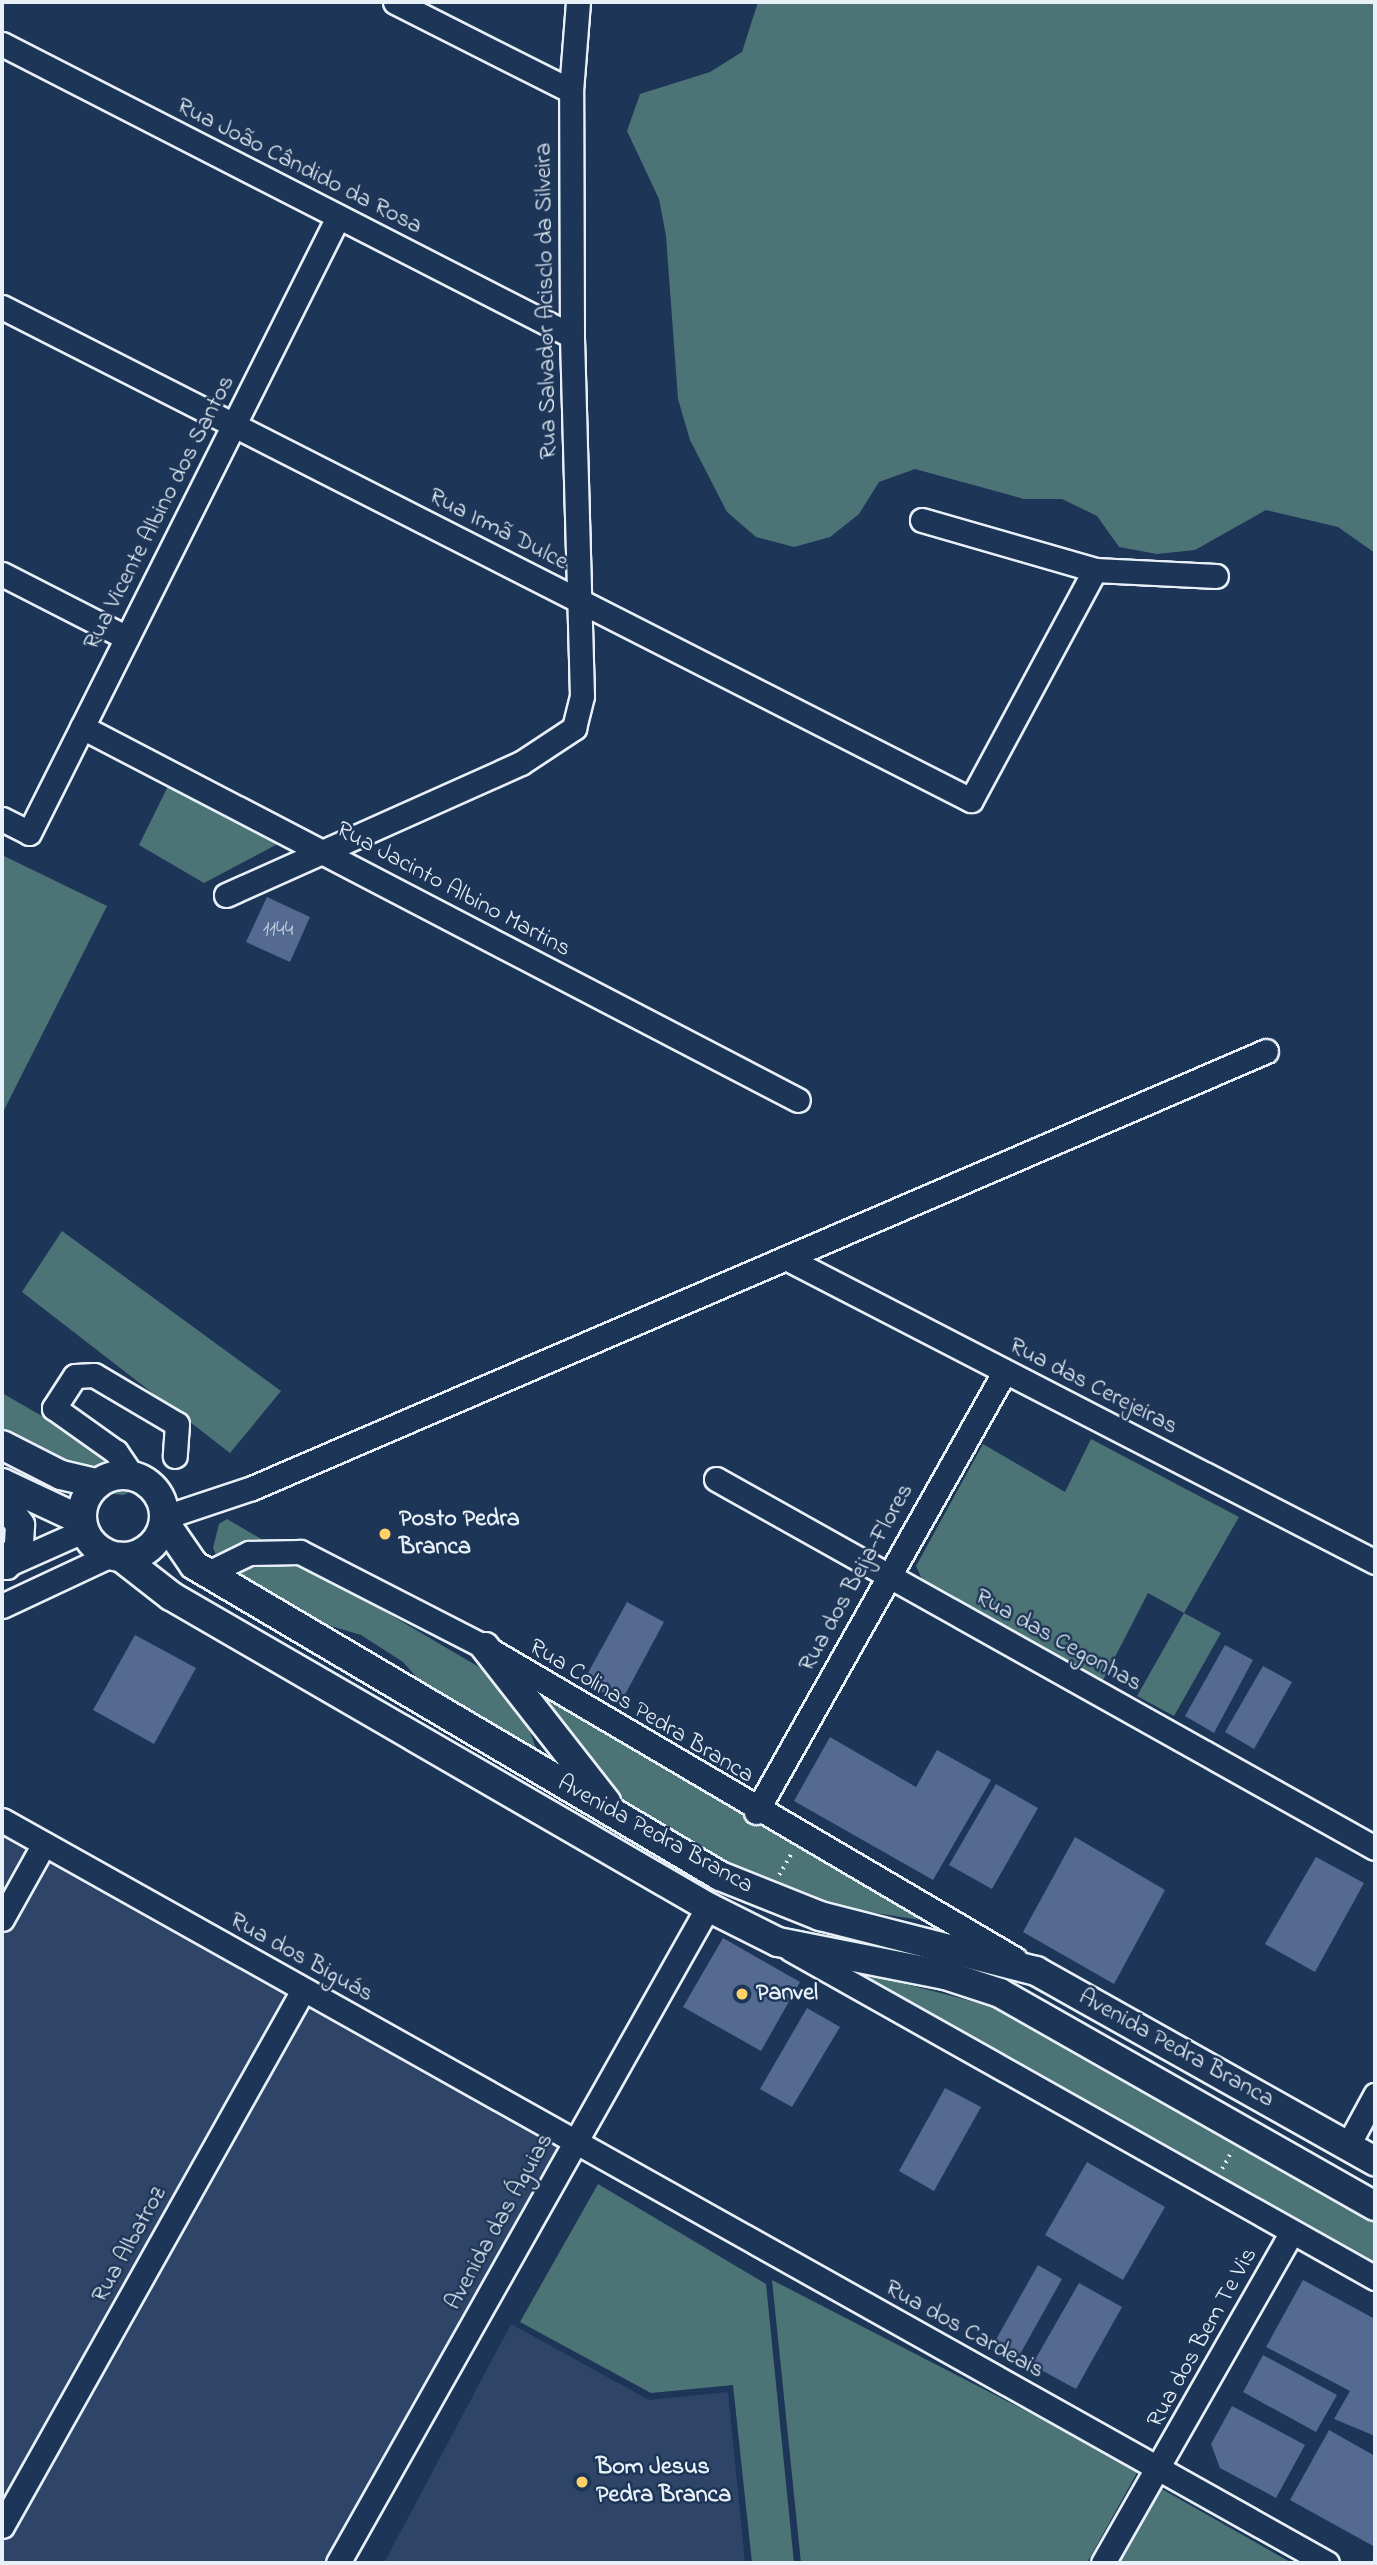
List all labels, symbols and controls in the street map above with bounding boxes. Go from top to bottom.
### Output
street label: Rua João Cândido da Rosa [171,92,427,242]
street label: Rua Salvador Acisclo da Silveira [530,142,564,460]
street label: Rua Vicente Albino dos Santos [78,371,242,655]
street label: Rua Irmã Dulce [424,483,572,577]
street label: Rua Jacinto Albino Martins [331,816,575,964]
house number: 1144 [263,917,293,943]
street label: Rua das Cerejeiras [1004,1332,1182,1442]
street label: Rua dos Beija-Flores [793,1479,921,1677]
place label: Posto Pedra Branca [399,1506,520,1562]
marker: Posto Pedra Branca [377,1526,393,1542]
street label: Rua das Cegonhas [970,1583,1146,1699]
street label: Rua Colinas Pedra Branca [523,1633,759,1791]
street label: Avenida Pedra Branca [552,1769,758,1901]
street label: Rua dos Biguás [224,1907,378,2009]
place label: Panvel [756,1980,818,2008]
street label: Avenida Pedra Branca [1073,1983,1279,2115]
marker: Panvel [734,1986,750,2002]
street label: Avenida das Águias [440,2129,560,2315]
street label: Rua Albatroz [86,2182,174,2308]
street label: Rua dos Bem Te Vis [1142,2243,1264,2433]
street label: Rua dos Cardeais [879,2274,1049,2386]
place label: Bom Jesus Pedra Branca [596,2454,731,2510]
marker: Bom Jesus Pedra Branca [574,2474,590,2490]

